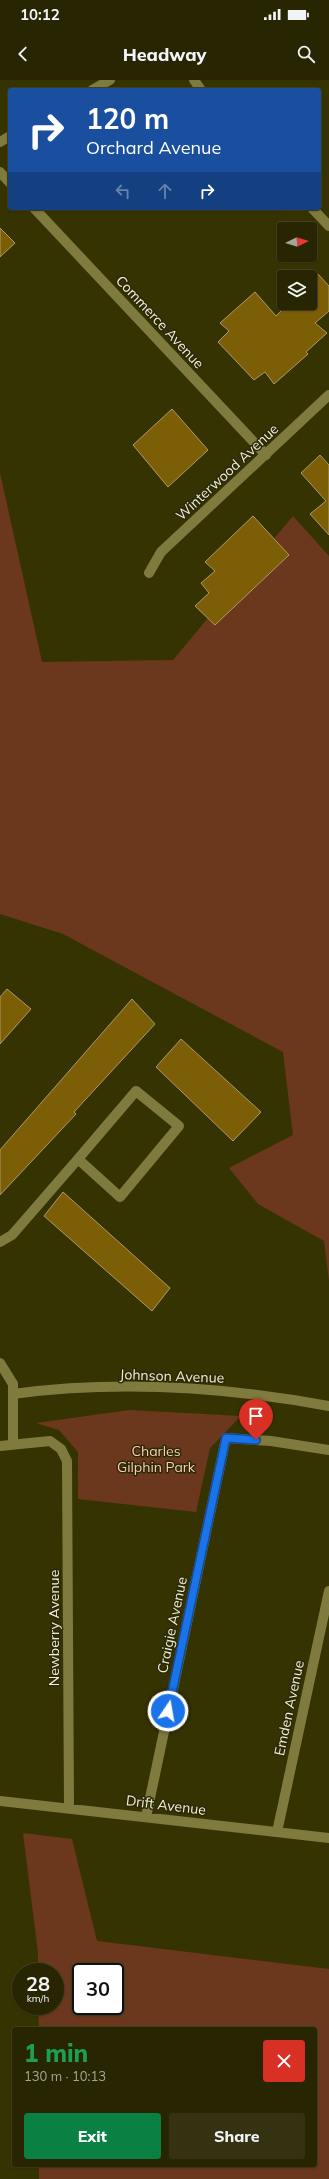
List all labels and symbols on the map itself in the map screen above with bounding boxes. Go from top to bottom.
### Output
north arrow [277,222,317,262]
street label: Commerce Avenue [112,272,208,372]
street label: Winterwood Avenue [172,420,282,524]
street label: Johnson Avenue [119,1365,225,1387]
pin [239,1399,273,1440]
park label: Charles Gilphin Park [117,1442,196,1476]
street label: Newberry Avenue [45,1570,63,1686]
street label: Craigie Avenue [153,1575,191,1675]
street label: Emden Avenue [270,1659,308,1757]
position arrow [147,1690,189,1732]
street label: Drift Avenue [125,1791,207,1819]
speed limit sign: 30 [72,1963,124,2015]

